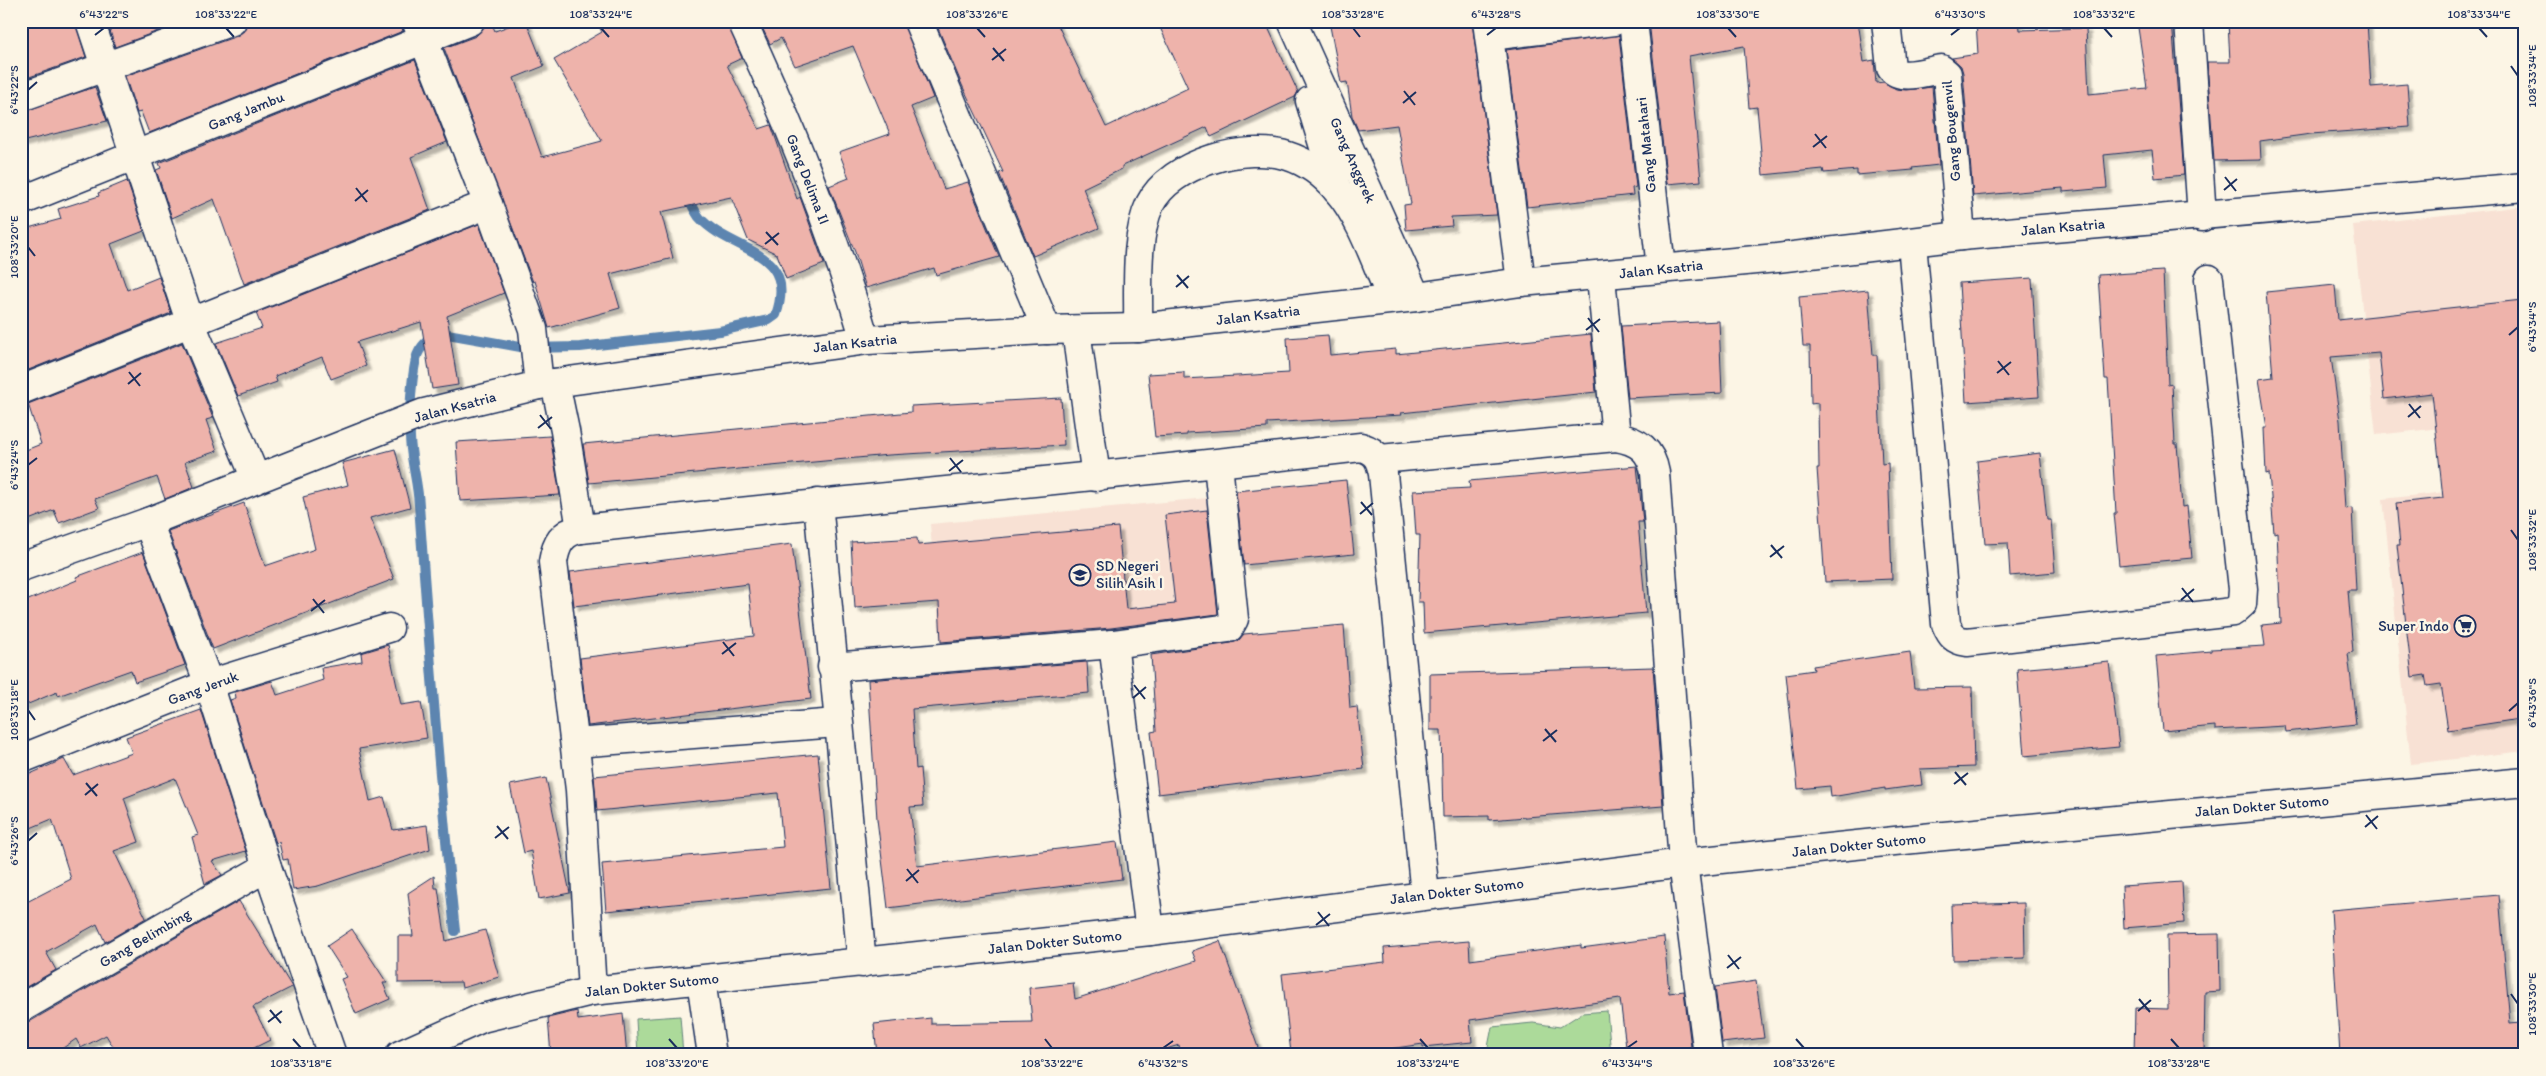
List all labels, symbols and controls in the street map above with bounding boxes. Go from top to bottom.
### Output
text: 6°43'22"S [79,7,129,21]
text: 108°33'22"E [195,7,257,21]
text: 108°33'24"E [570,7,633,21]
text: 108°33'26"E [946,7,1008,21]
text: 108°33'28"E [1322,7,1385,21]
text: 6°43'28"S [1471,7,1521,21]
text: 108°33'30"E [1696,7,1760,21]
text: 6°43'30"S [1935,7,1986,21]
text: 108°33'32"E [2073,7,2135,21]
text: 108°33'34"E [2447,7,2511,21]
text: 108°33'34"E [2525,44,2539,108]
text: 6°43'22"S [7,65,21,115]
street label: Gang Bougenvil [1938,79,1964,182]
street label: Gang Jambu [205,87,287,134]
street label: Gang Matahari [1632,96,1660,194]
street label: Gang Anggrek [1326,114,1380,206]
street label: Gang Delima II [782,131,834,227]
street label: Jalan Ksatria [2020,214,2106,240]
text: 108°33'20"E [7,215,21,279]
street label: Jalan Ksatria [1618,256,1704,282]
street label: Jalan Ksatria [1215,301,1302,329]
text: 6°43'34"S [2525,301,2539,352]
street label: Jalan Ksatria [812,330,898,356]
street label: Jalan Ksatria [412,387,499,427]
text: 6°43'24"S [7,439,21,490]
text: 108°33'32"E [2525,509,2539,571]
place label: SD Negeri Silih Asih I [1096,557,1163,592]
school or university icon: SD Negeri Silih Asih I [1068,563,1092,587]
supermarket icon: Super Indo [2453,614,2477,638]
place label: Super Indo [2378,617,2449,635]
street label: Gang Jeruk [165,667,241,709]
text: 6°43'36"S [2525,678,2539,728]
text: 108°33'18"E [7,679,21,741]
street label: Jalan Dokter Sutomo [2194,791,2330,821]
text: 6°43'26"S [7,816,21,866]
street label: Jalan Dokter Sutomo [1791,829,1927,861]
street label: Jalan Dokter Sutomo [1389,874,1525,908]
street label: Gang Belimbing [96,904,194,971]
street label: Jalan Dokter Sutomo [987,926,1123,958]
street label: Jalan Dokter Sutomo [584,969,720,1001]
text: 108°33'30"E [2525,972,2539,1036]
text: 108°33'18"E [270,1056,332,1070]
text: 108°33'20"E [645,1056,709,1070]
text: 108°33'22"E [1021,1056,1083,1070]
text: 6°43'32"S [1138,1056,1188,1070]
text: 108°33'24"E [1397,1056,1460,1070]
text: 6°43'34"S [1602,1056,1653,1070]
text: 108°33'26"E [1773,1056,1835,1070]
text: 108°33'28"E [2148,1056,2211,1070]

